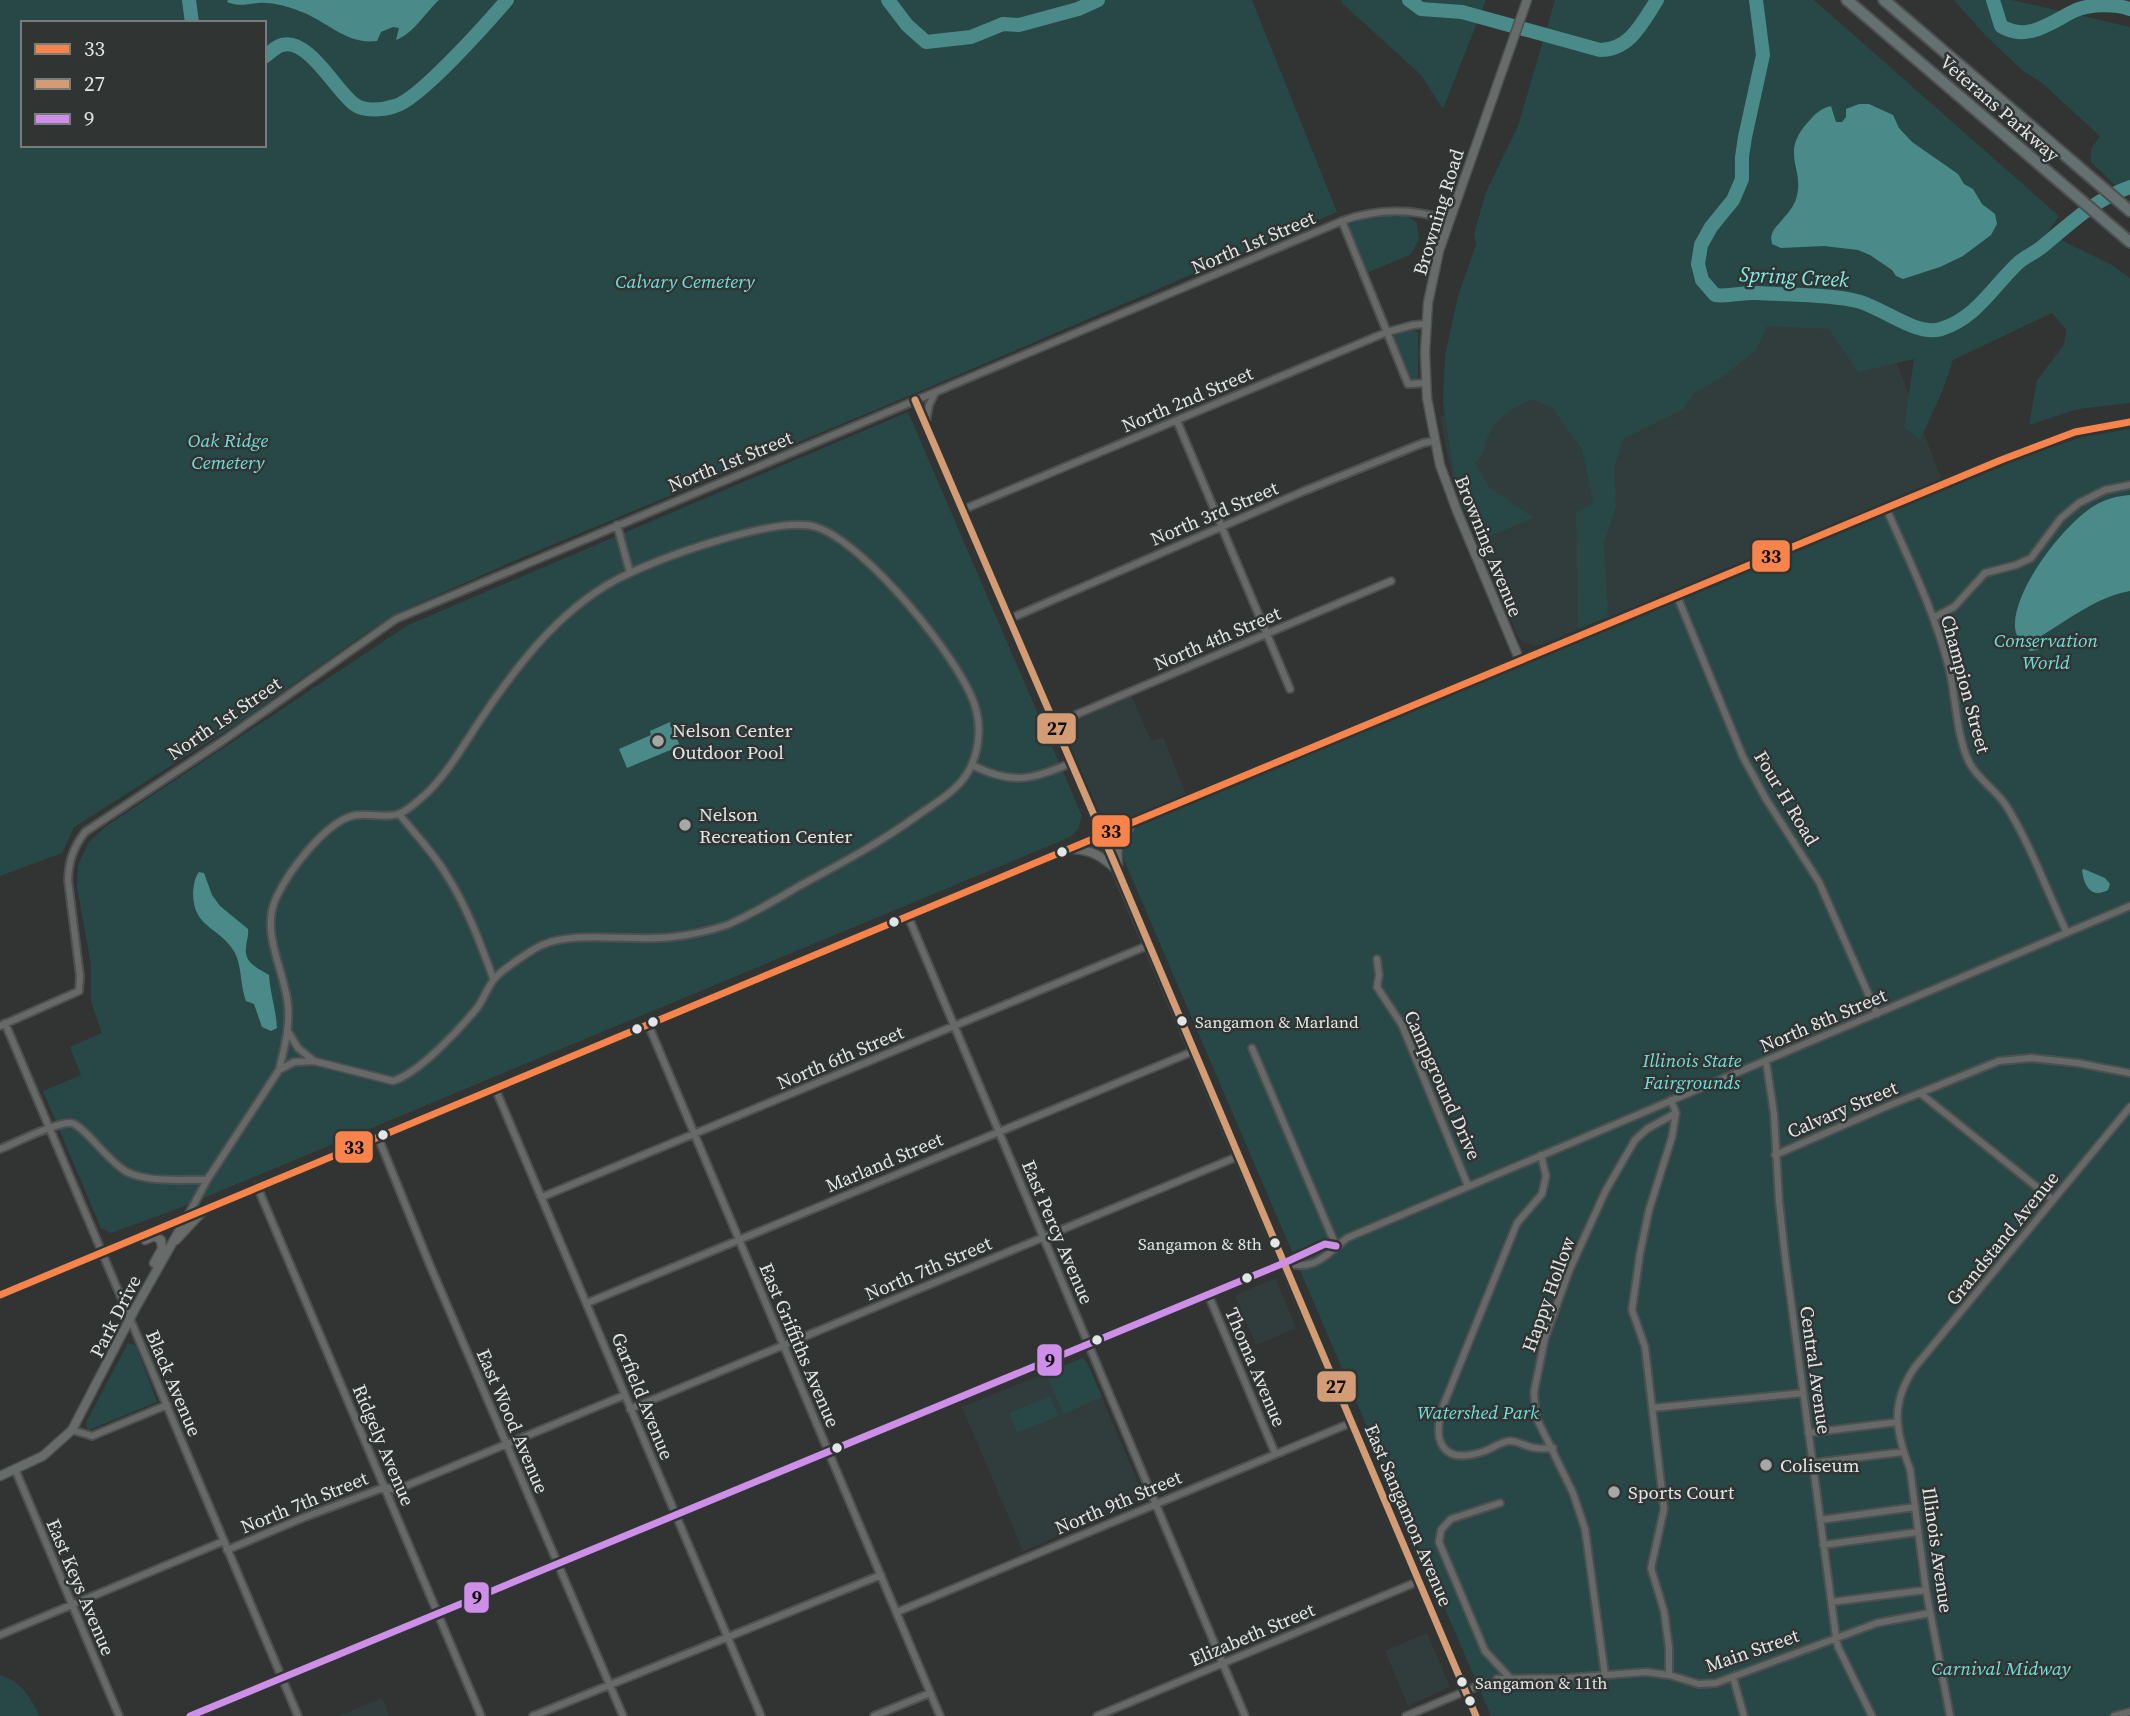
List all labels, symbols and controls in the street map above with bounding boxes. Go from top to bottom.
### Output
legend [21,21,266,147]
text: 33 [84,34,105,63]
street label: Veterans Parkway [1934,49,2066,168]
text: 27 [84,69,105,98]
text: 9 [84,104,95,133]
street label: Browning Road [1406,145,1470,278]
street label: North 1st Street [1187,204,1320,280]
water label: Spring Creek [1739,259,1850,294]
park label: Calvary Cemetery [615,268,756,294]
street label: North 2nd Street [1118,359,1257,438]
street label: North 1st Street [664,424,797,498]
park label: Oak Ridge Cemetery [188,427,269,475]
street label: Browning Avenue [1449,472,1529,620]
street label: North 3rd Street [1146,474,1283,552]
line badge: 33 [1751,539,1791,573]
text: 33 [1761,543,1781,569]
street label: North 4th Street [1150,599,1285,676]
street label: Champion Street [1935,612,1997,757]
park label: Conservation World [1994,627,2098,675]
street label: North 1st Street [162,670,287,766]
line badge: 27 [1036,712,1077,745]
text: 27 [1047,715,1067,741]
place label: Nelson Center Outdoor Pool [672,717,793,765]
marker: Nelson Center Outdoor Pool [650,733,666,749]
street label: Four H Road [1748,746,1826,851]
place label: Nelson Recreation Center [699,801,852,849]
line badge: 33 [1091,814,1131,848]
marker: Nelson Recreation Center [677,817,693,833]
text: 33 [1101,818,1121,844]
unlabelled marker [1055,845,1069,859]
unlabelled marker [887,915,901,929]
street label: North 8th Street [1756,981,1891,1058]
street label: Campground Drive [1398,1006,1488,1164]
place label: Sangamon & Marland [1195,1010,1359,1034]
marker: Sangamon & Marland [1175,1014,1189,1028]
unlabelled marker [646,1015,660,1029]
street label: North 6th Street [773,1018,908,1095]
unlabelled marker [630,1022,644,1036]
park label: Illinois State Fairgrounds [1641,1047,1742,1095]
street label: Calvary Street [1783,1074,1902,1144]
street label: Marland Street [821,1125,947,1198]
unlabelled marker [376,1128,390,1142]
line badge: 33 [334,1130,374,1164]
text: 33 [344,1134,364,1160]
street label: East Percy Avenue [1016,1156,1100,1308]
street label: Grandstand Avenue [1940,1165,2064,1311]
street label: North 7th Street [861,1229,996,1306]
place label: Sangamon & 8th [1138,1232,1262,1256]
street label: Happy Hollow [1515,1232,1581,1355]
marker: Sangamon & 8th [1268,1236,1282,1250]
street label: East Griffiths Avenue [754,1259,846,1431]
street label: Park Drive [83,1270,147,1362]
unlabelled marker [1240,1271,1254,1285]
street label: Thoma Avenue [1219,1304,1293,1430]
street label: Central Avenue [1794,1304,1838,1436]
street label: Black Avenue [140,1326,208,1440]
street label: Garfield Avenue [606,1329,680,1463]
unlabelled marker [1090,1333,1104,1347]
line badge: 9 [1036,1343,1063,1377]
street label: East Wood Avenue [471,1345,555,1497]
text: 9 [1045,1347,1055,1373]
line badge: 27 [1316,1370,1357,1403]
text: 27 [1326,1373,1346,1399]
street label: Ridgely Avenue [347,1380,421,1510]
park label: Watershed Park [1417,1399,1539,1425]
street label: East Sangamon Avenue [1359,1420,1459,1610]
unlabelled marker [830,1441,844,1455]
place label: Coliseum [1780,1452,1860,1478]
marker: Coliseum [1758,1457,1774,1473]
street label: North 9th Street [1051,1463,1186,1540]
street label: North 7th Street [236,1464,372,1539]
place label: Sports Court [1628,1479,1735,1505]
marker: Sports Court [1606,1484,1622,1500]
street label: Illinois Avenue [1916,1485,1960,1615]
street label: East Keys Avenue [40,1515,122,1659]
line badge: 9 [463,1581,490,1614]
text: 9 [472,1584,482,1610]
street label: Elizabeth Street [1186,1596,1319,1672]
street label: Main Street [1702,1622,1803,1678]
park label: Carnival Midway [1932,1655,2071,1681]
place label: Sangamon & 11th [1475,1671,1607,1695]
marker: Sangamon & 11th [1455,1675,1469,1689]
unlabelled marker [1463,1694,1477,1708]

